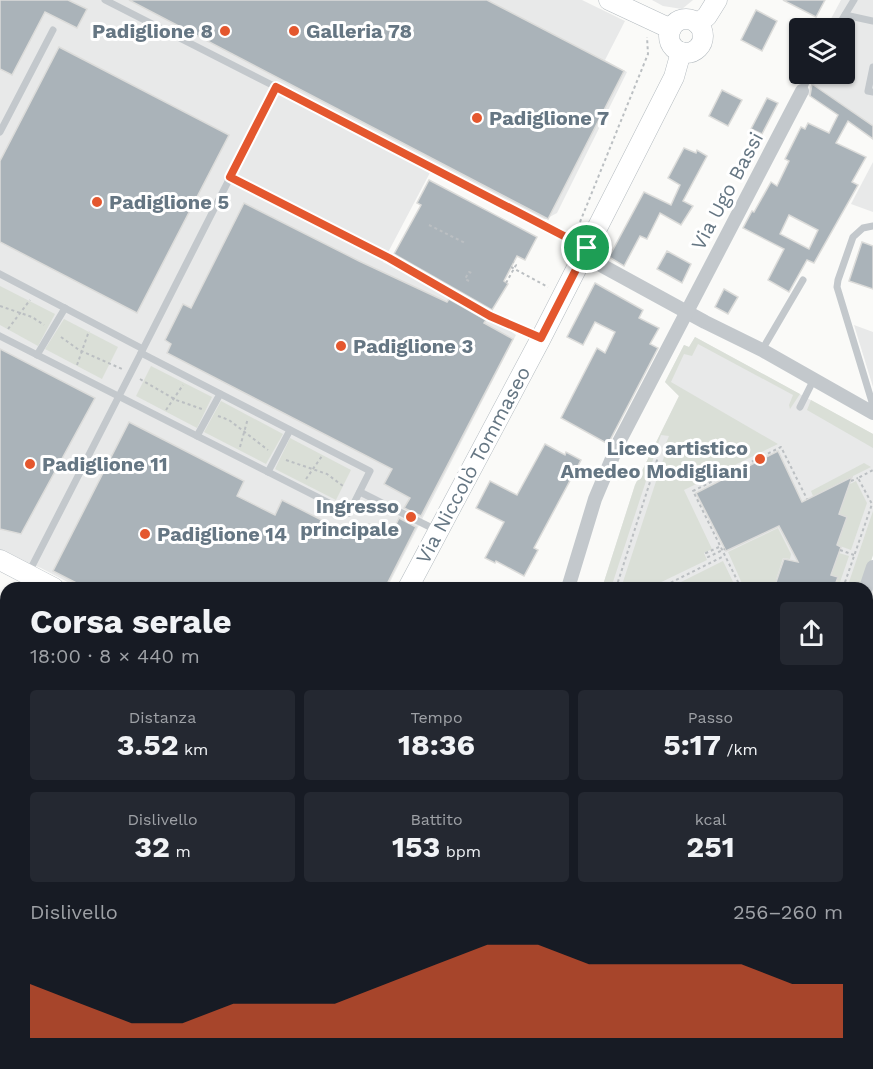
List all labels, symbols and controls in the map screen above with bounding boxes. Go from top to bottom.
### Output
map controls [789,18,855,84]
button: layers [789,18,855,84]
place label: Padiglione 8 [92,19,213,43]
place label: Galleria 78 [306,19,412,43]
marker: Padiglione 8 [218,24,232,38]
marker: Galleria 78 [287,24,301,38]
place label: Padiglione 7 [489,106,609,130]
marker: Padiglione 7 [470,111,484,125]
street label: Via Ugo Bassi [686,128,768,254]
place label: Padiglione 5 [109,190,229,214]
marker: Padiglione 5 [90,195,104,209]
pin [561,222,612,273]
icon: arrive [570,231,603,264]
place label: Padiglione 3 [353,334,473,358]
marker: Padiglione 3 [334,339,348,353]
street label: Via Niccolò Tommaseo [411,362,535,568]
place label: Liceo artistico Amedeo Modigliani [560,436,748,483]
place label: Padiglione 11 [42,452,168,476]
marker: Liceo artistico Amedeo Modigliani [753,452,767,466]
marker: Padiglione 11 [23,457,37,471]
place label: Ingresso principale [300,494,399,541]
marker: Ingresso principale [404,510,418,524]
place label: Padiglione 14 [157,522,287,546]
marker: Padiglione 14 [138,527,152,541]
text: Corsa serale [30,602,232,641]
button: share [780,602,843,665]
text: 18:00 · 8 × 440 m [30,644,200,668]
text: Distanza [129,708,196,727]
text: Tempo [410,708,463,727]
text: Passo [688,708,733,727]
text: 3.52 [117,727,179,762]
text: 18:36 [398,727,475,762]
text: 5:17 [663,727,721,762]
text: km [179,740,208,759]
text: /km [721,740,758,759]
text: Dislivello [127,810,198,829]
text: Battito [410,810,463,829]
text: kcal [695,810,726,829]
text: 32 [134,829,170,864]
text: 153 [392,829,440,864]
text: 251 [686,829,735,864]
text: m [170,842,191,861]
text: bpm [440,842,481,861]
text: Dislivello [30,900,118,924]
text: 256–260 m [733,900,843,924]

